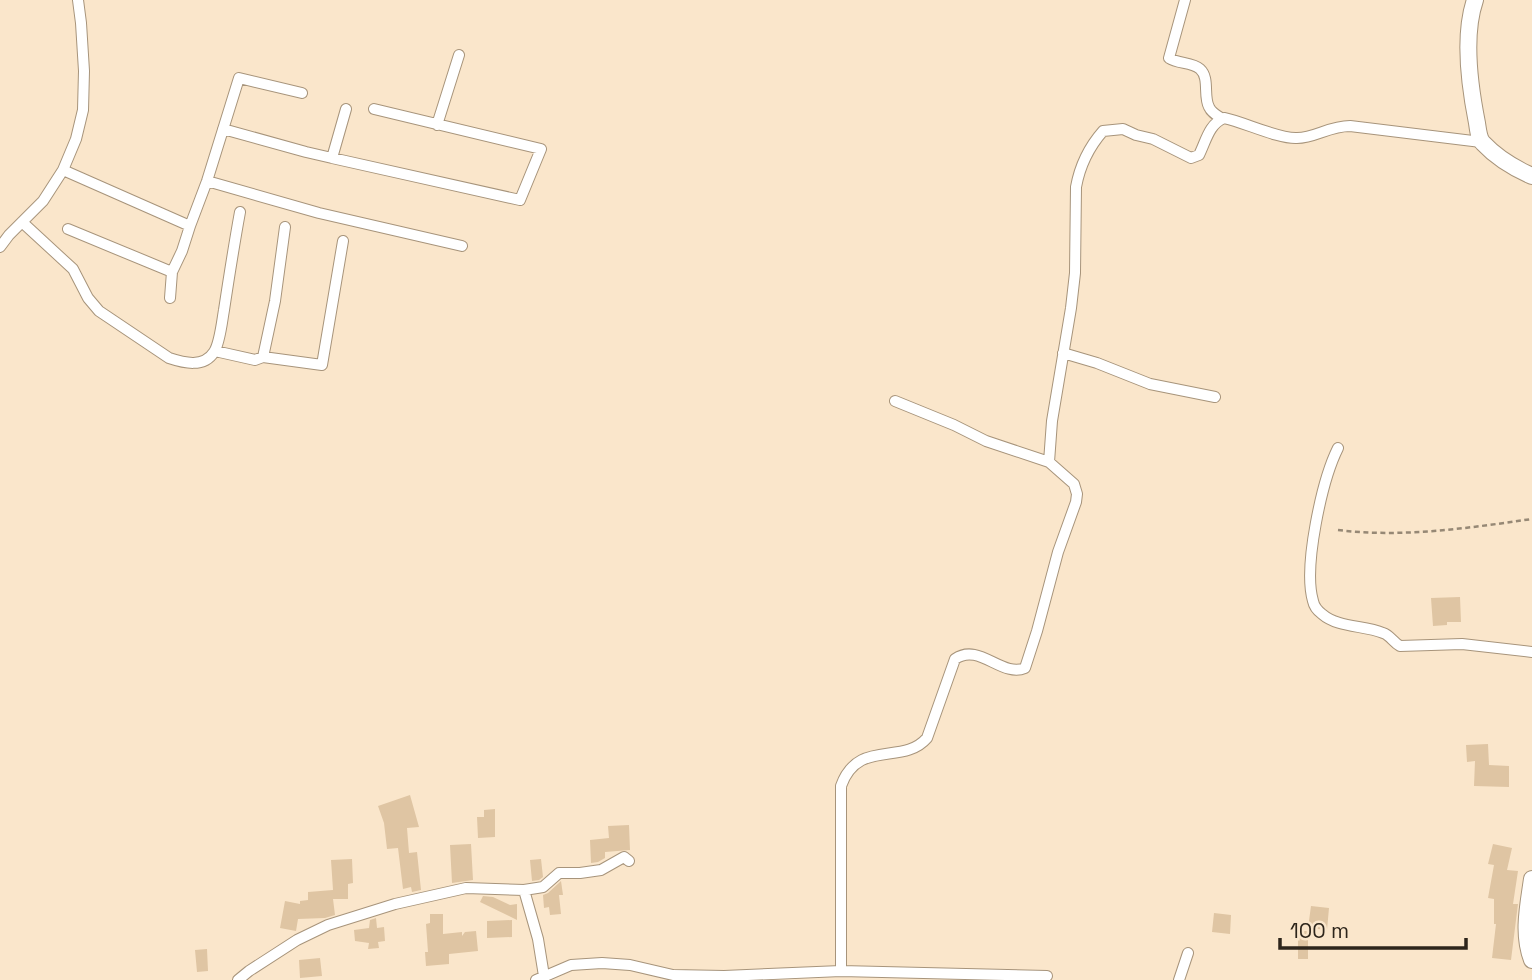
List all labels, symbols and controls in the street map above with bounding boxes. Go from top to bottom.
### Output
scale bar [1280,906,1466,950]
text: 100 m [1290,917,1349,944]

